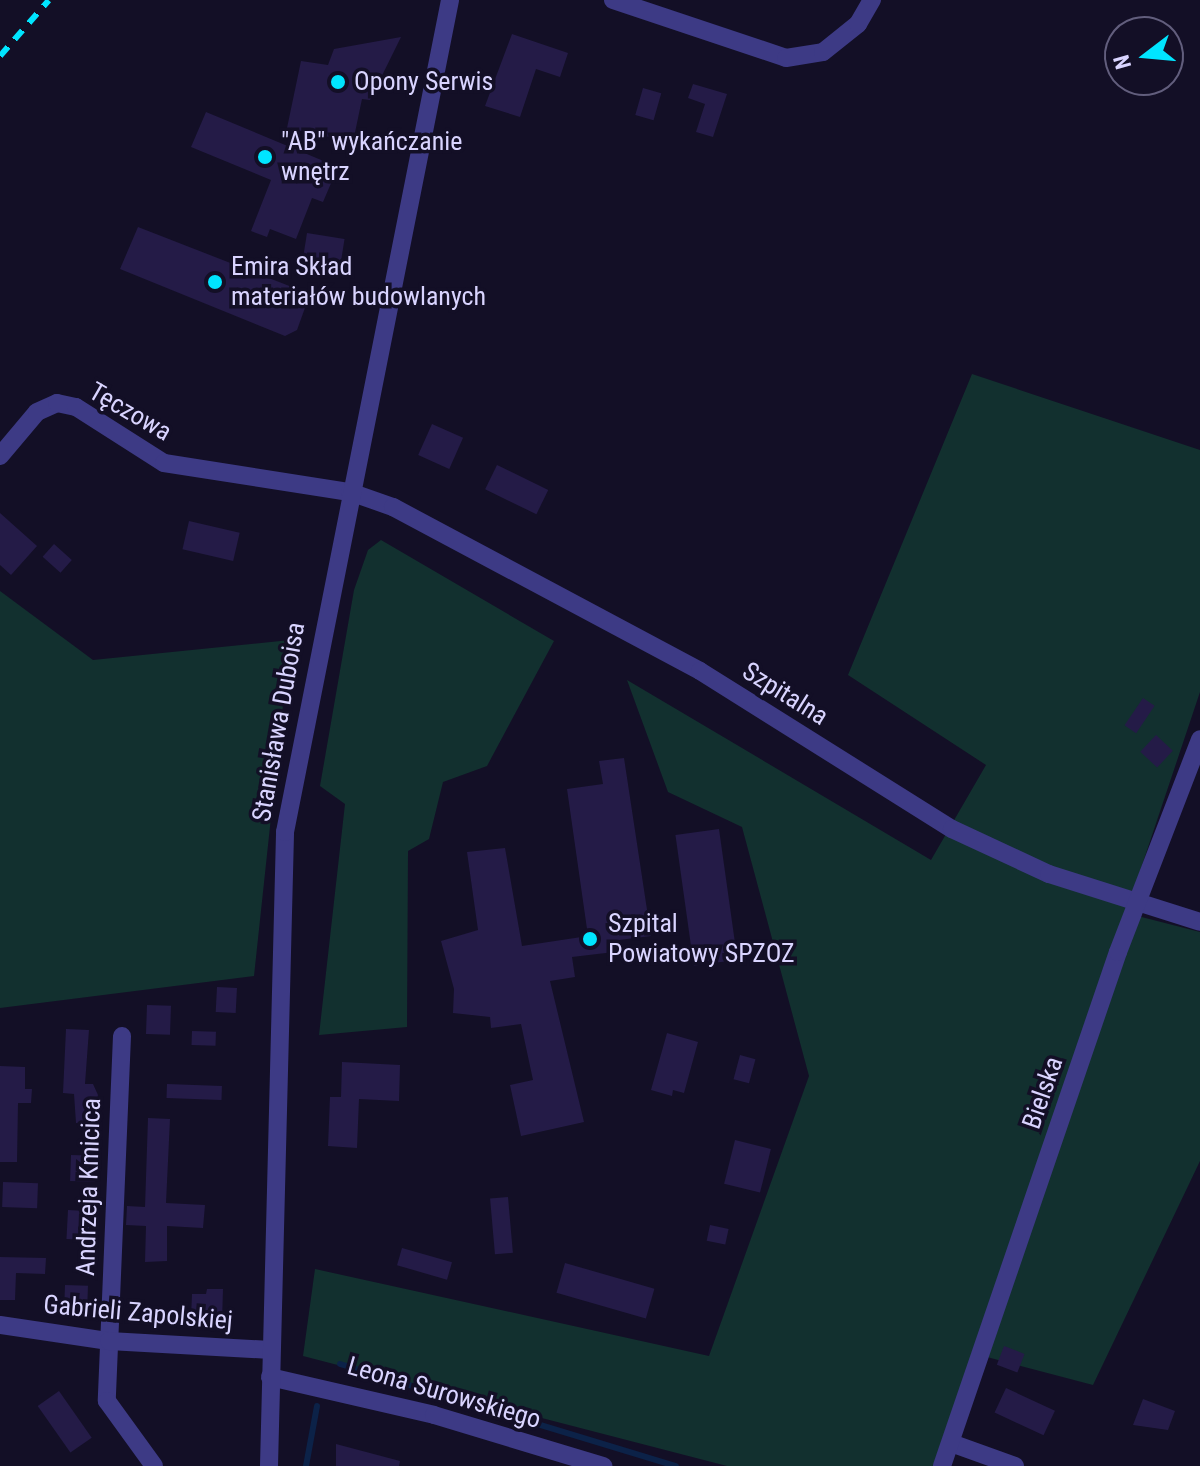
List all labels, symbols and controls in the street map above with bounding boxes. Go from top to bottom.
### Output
north arrow [1104,16,1184,96]
text: N [1108,52,1136,72]
place label: Opony Serwis [354,66,493,98]
marker: Opony Serwis [329,73,347,91]
place label: "AB" wykańczanie wnętrz [281,126,462,188]
marker: "AB" wykańczanie wnętrz [256,148,274,166]
place label: Emira Skład materiałów budowlanych [231,251,486,312]
marker: Emira Skład materiałów budowlanych [206,273,224,291]
street label: Tęczowa [83,376,177,448]
street label: Stanisława Duboisa [246,620,312,824]
street label: Szpitalna [737,656,833,732]
place label: Szpital Powiatowy SPZOZ [608,908,795,970]
marker: Szpital Powiatowy SPZOZ [579,928,601,950]
street label: Bielska [1016,1053,1070,1133]
street label: Andrzeja Kmicica [70,1098,108,1276]
street label: Gabrieli Zapolskiej [42,1289,234,1337]
street label: Leona Surowskiego [344,1350,544,1436]

